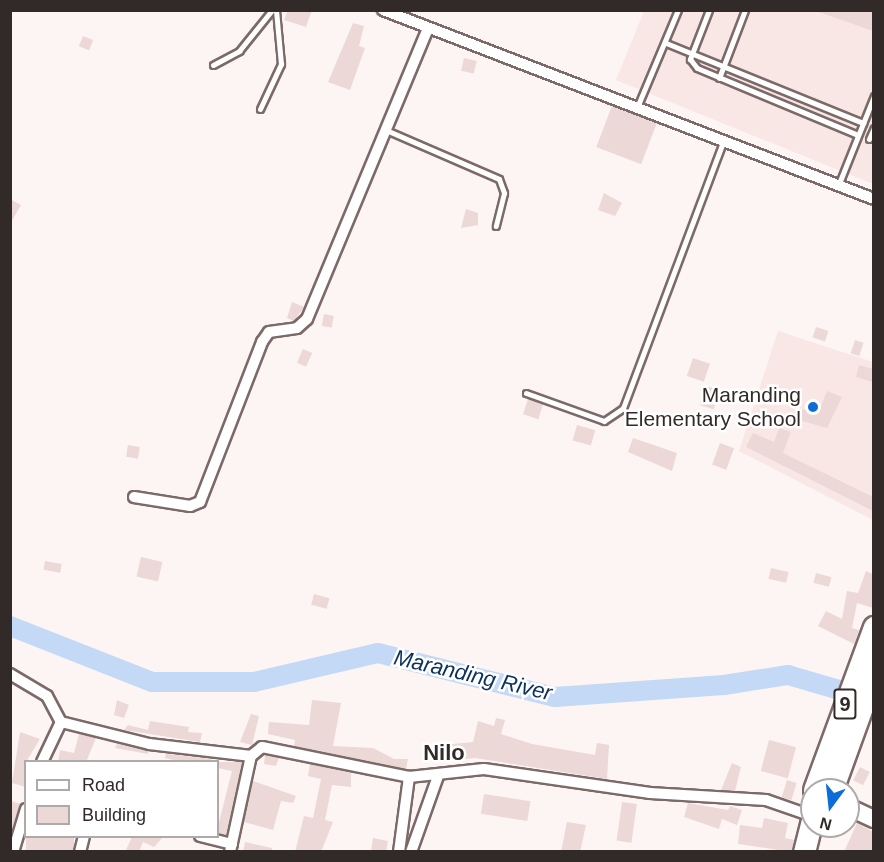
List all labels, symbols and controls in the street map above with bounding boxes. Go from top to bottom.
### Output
place label: Maranding Elementary School [625,382,801,432]
marker: Maranding Elementary School [806,400,820,414]
water label: Maranding River [391,644,555,706]
road number: 9 [833,687,857,721]
district label: Nilo [423,740,465,766]
legend [24,760,219,838]
text: Road [82,775,125,795]
north arrow [800,778,860,838]
text: Building [82,805,146,825]
text: N [818,814,834,834]

